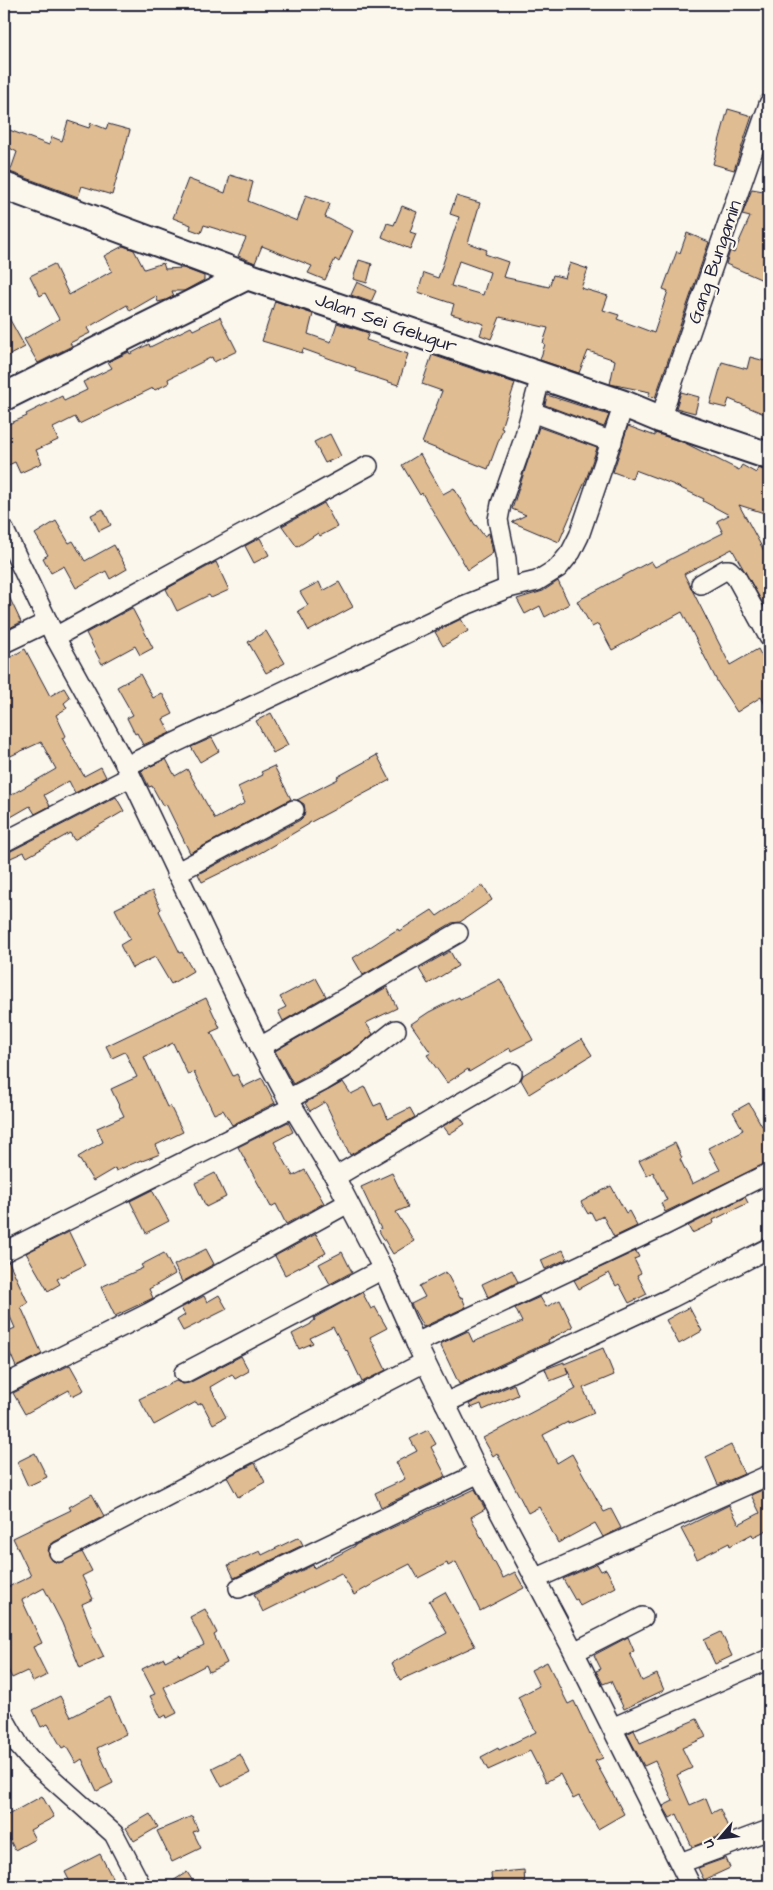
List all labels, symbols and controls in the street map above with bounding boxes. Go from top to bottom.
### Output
street label: Gang Bungamin [681,197,750,328]
street label: Jalan Sei Gelugur [311,286,461,361]
north arrow [696,1812,746,1862]
text: U [699,1835,720,1852]

